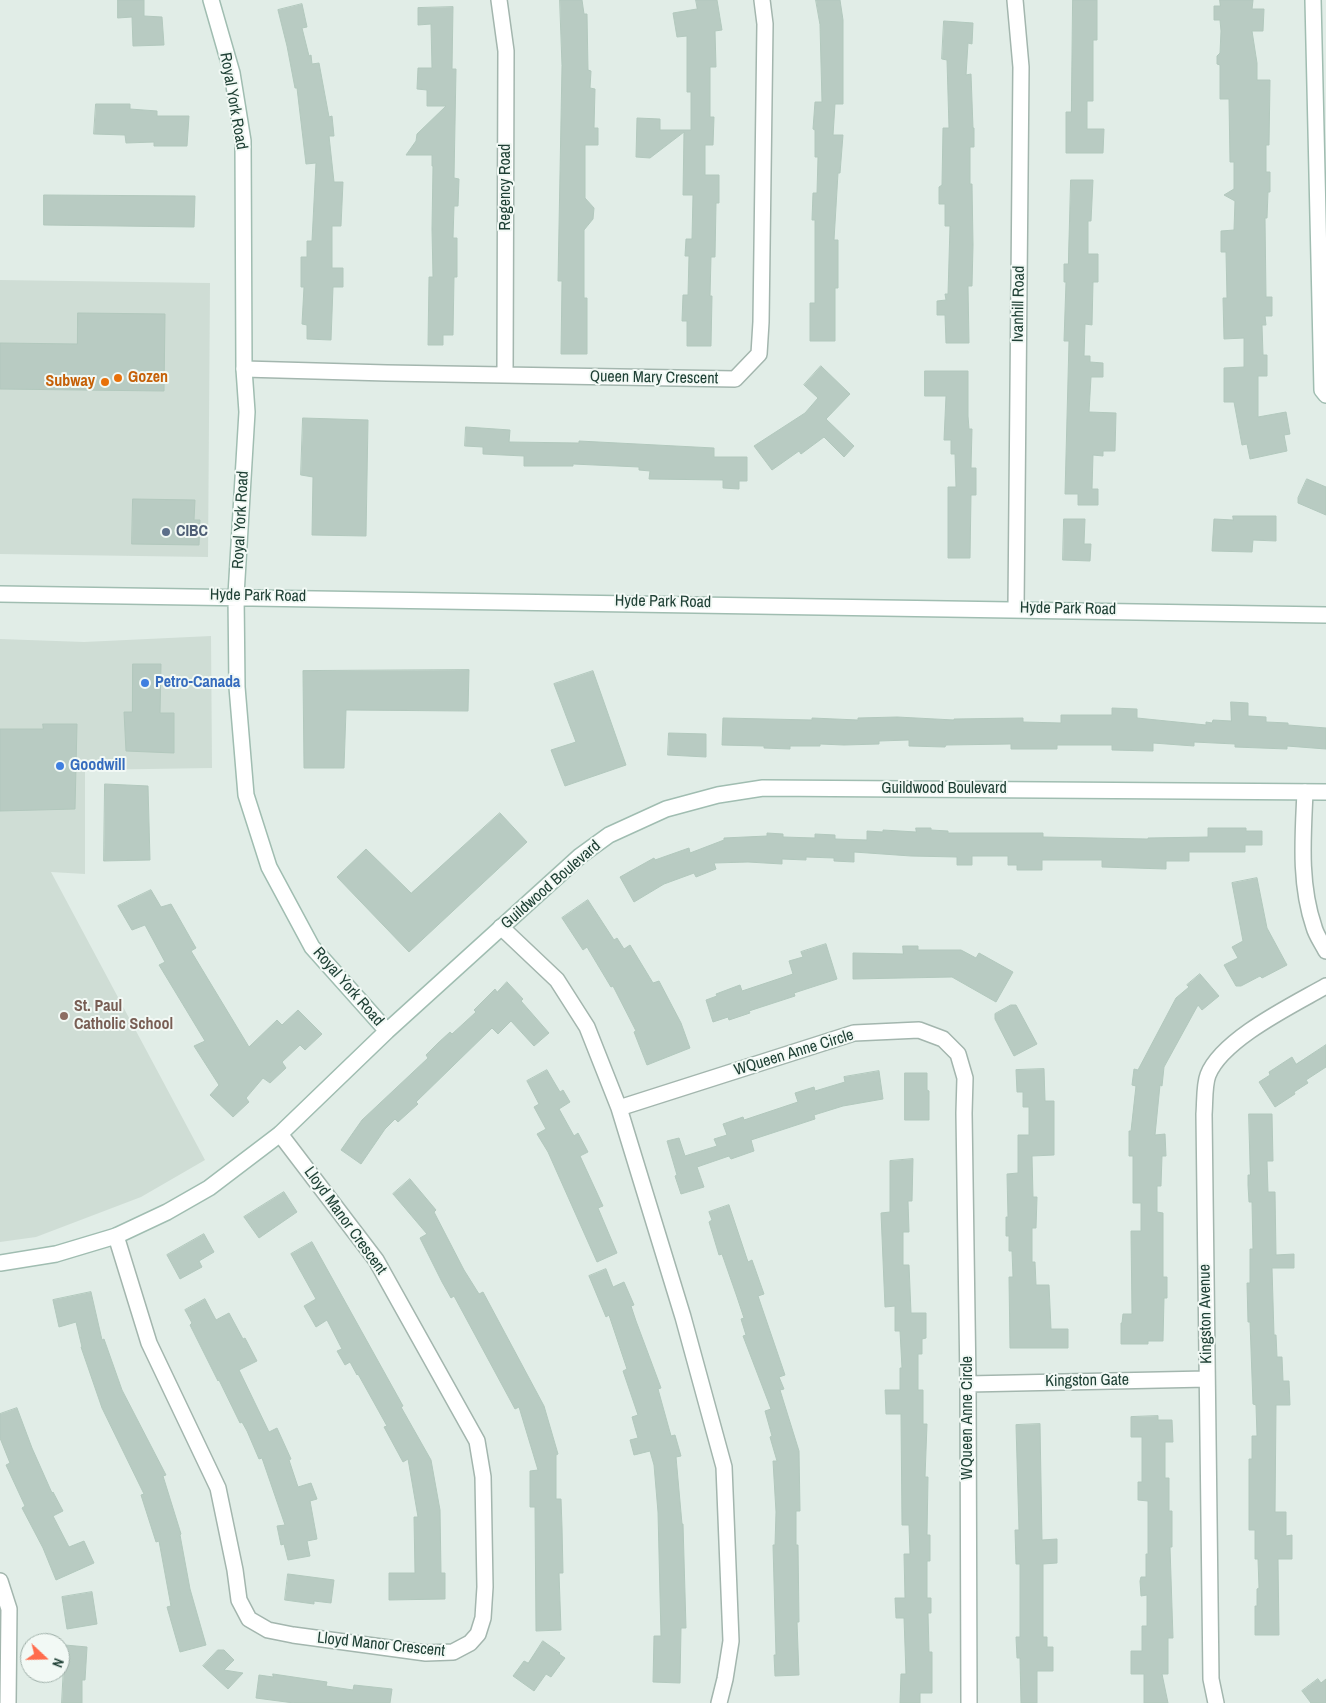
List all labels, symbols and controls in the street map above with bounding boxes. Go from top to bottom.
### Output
street label: Royal York Road [215,51,251,151]
street label: Regency Road [496,144,516,230]
street label: Ivanhill Road [1009,266,1029,342]
street label: Queen Mary Crescent [590,367,718,389]
place label: Gozen [128,368,168,388]
place label: Subway [45,372,95,392]
marker: Gozen [112,372,124,384]
marker: Subway [99,376,111,388]
street label: Royal York Road [229,471,253,569]
place label: CIBC [176,522,208,542]
marker: CIBC [160,526,172,538]
street label: Hyde Park Road [210,586,306,606]
street label: Hyde Park Road [615,592,711,612]
street label: Hyde Park Road [1020,599,1116,619]
place label: Petro-Canada [155,673,240,693]
marker: Petro-Canada [139,677,151,689]
place label: Goodwill [70,756,125,776]
marker: Goodwill [54,760,66,772]
street label: Guildwood Boulevard [881,779,1007,799]
street label: Guildwood Boulevard [497,837,605,933]
street label: Royal York Road [309,944,387,1030]
place label: St. Paul Catholic School [74,997,173,1035]
marker: St. Paul Catholic School [58,1010,70,1022]
street label: WQueen Anne Circle [732,1026,856,1080]
street label: Lloyd Manor Crescent [300,1163,390,1279]
street label: Kingston Avenue [1196,1264,1216,1364]
street label: WQueen Anne Circle [958,1356,978,1480]
street label: Kingston Gate [1045,1371,1129,1391]
street label: Lloyd Manor Crescent [316,1629,446,1661]
north arrow [20,1633,70,1683]
text: N [48,1656,68,1670]

